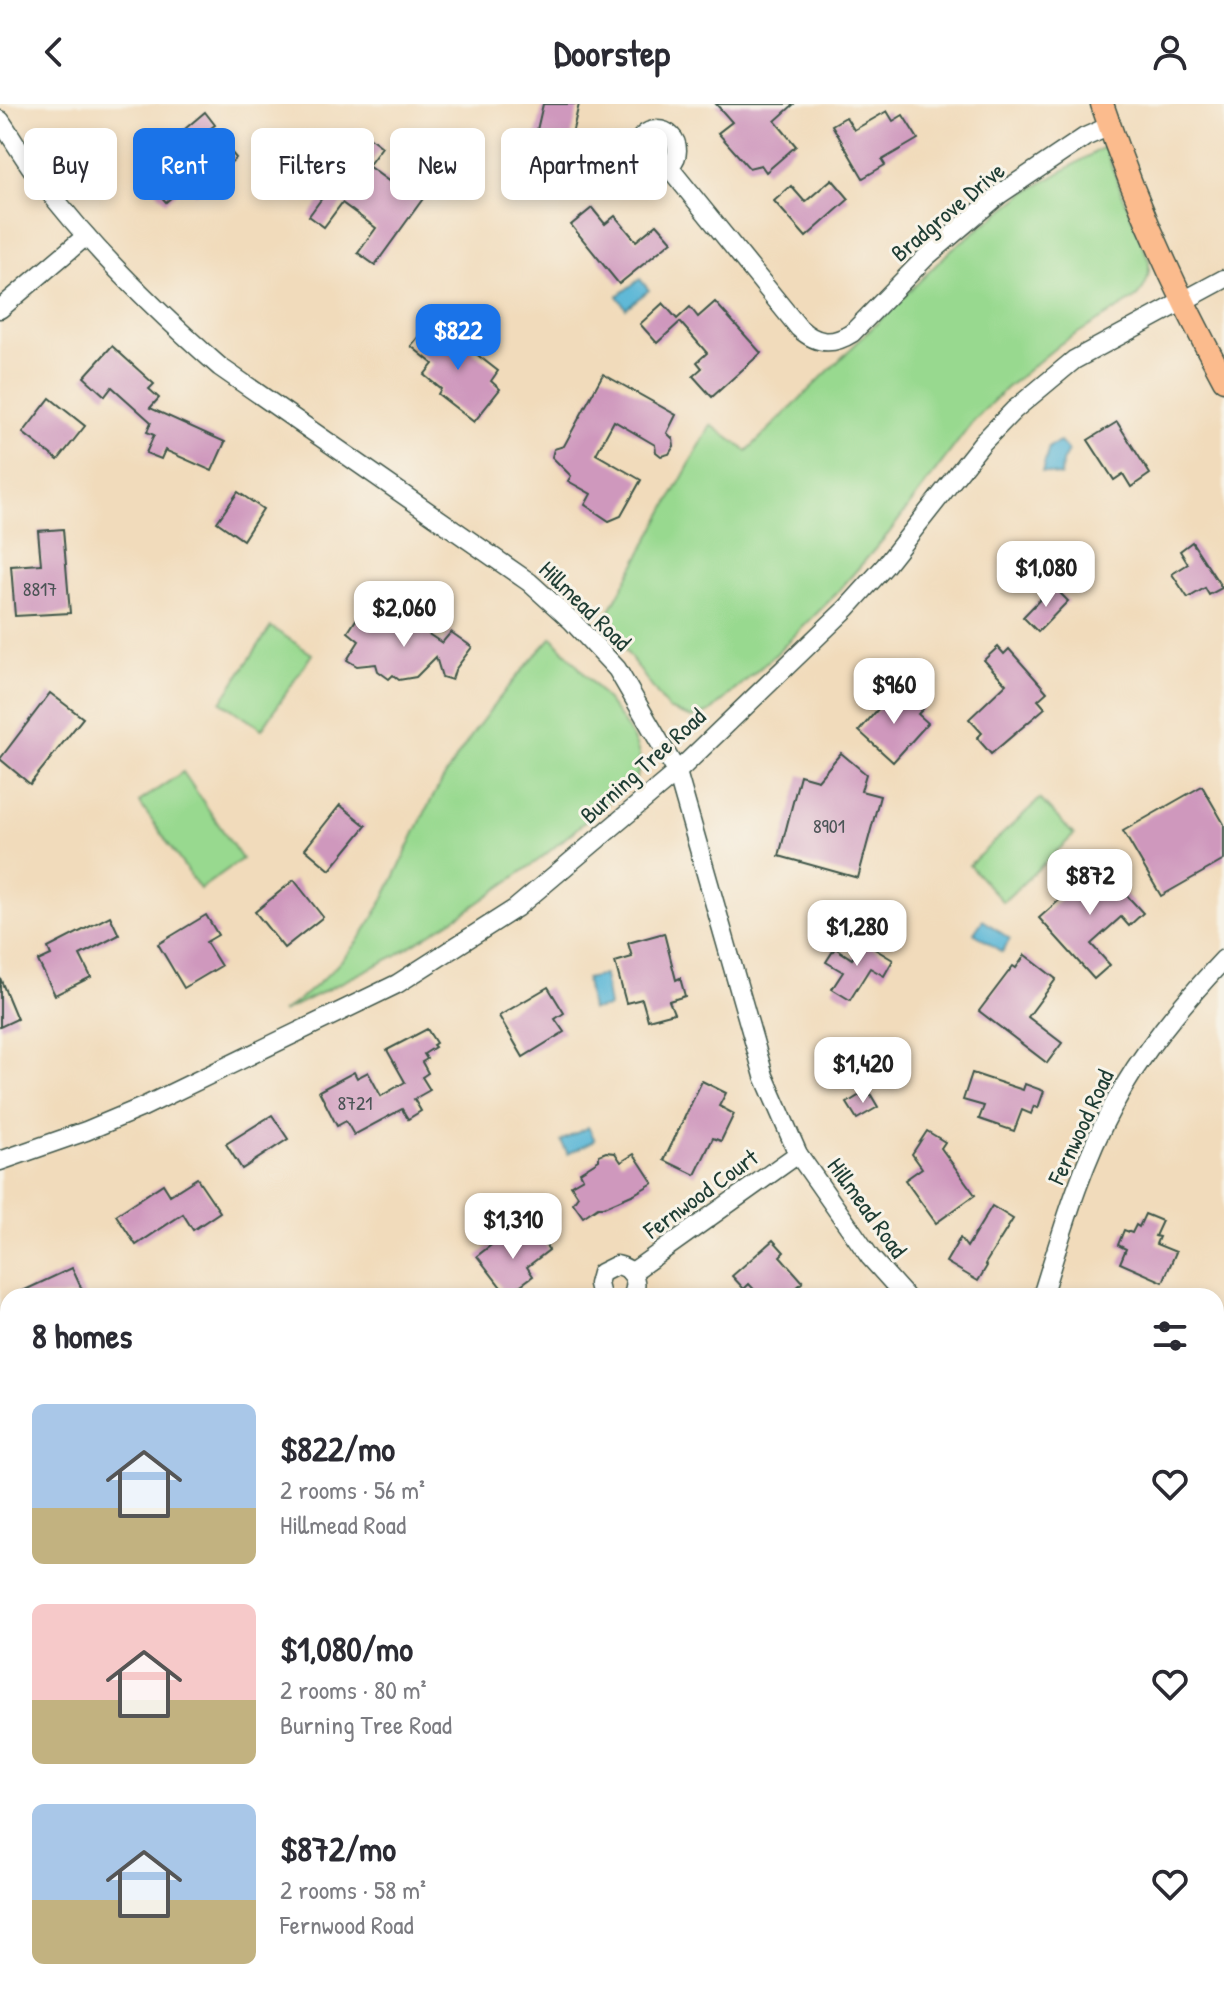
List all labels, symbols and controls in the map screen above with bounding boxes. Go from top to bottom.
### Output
text: Doorstep [554,28,670,77]
icon: back [32,30,76,74]
icon: person [1148,30,1192,74]
chip: Buy [24,128,117,200]
chip: Rent [133,128,235,200]
chip: Filters [251,128,374,200]
chip: New [390,128,485,200]
chip: Apartment [501,128,667,200]
street label: Bradgrove Drive [884,154,1011,268]
pin: $822 [411,304,505,372]
text: $822 [434,312,482,347]
pin: $1,080 [981,541,1111,609]
text: $1,080 [1015,549,1077,584]
street label: Hillmead Road [533,553,639,657]
house number: 8817 [23,575,57,602]
pin: $2,060 [339,581,469,649]
text: $2,060 [372,589,436,624]
pin: $960 [847,658,941,726]
text: $960 [872,666,916,701]
street label: Burning Tree Road [573,700,712,830]
house number: 8901 [813,812,845,839]
pin: $872 [1043,849,1137,917]
text: $872 [1065,857,1115,892]
pin: $1,280 [792,900,922,968]
text: $1,280 [826,908,888,943]
pin: $1,420 [798,1037,928,1105]
text: $1,420 [832,1045,894,1080]
street label: Fernwood Road [1039,1064,1121,1190]
house number: 8721 [337,1089,373,1116]
street label: Fernwood Court [636,1140,765,1246]
street label: Hillmead Road [821,1151,915,1264]
pin: $1,310 [448,1193,578,1261]
text: $1,310 [483,1201,543,1236]
text: 8 homes [32,1313,132,1359]
icon: filters [1148,1314,1192,1358]
text: $822/mo [280,1426,395,1472]
icon: home [96,1436,192,1532]
icon: heart [1148,1462,1192,1506]
text: 2 rooms · 56 m² [280,1472,425,1507]
text: Hillmead Road [280,1507,406,1542]
text: $1,080/mo [280,1626,413,1672]
icon: home [96,1636,192,1732]
icon: heart [1148,1662,1192,1706]
text: 2 rooms · 80 m² [280,1672,427,1707]
text: Burning Tree Road [280,1707,452,1742]
text: $872/mo [280,1826,396,1872]
icon: home [96,1836,192,1932]
icon: heart [1148,1862,1192,1906]
text: 2 rooms · 58 m² [280,1872,426,1907]
text: Fernwood Road [280,1907,414,1942]

